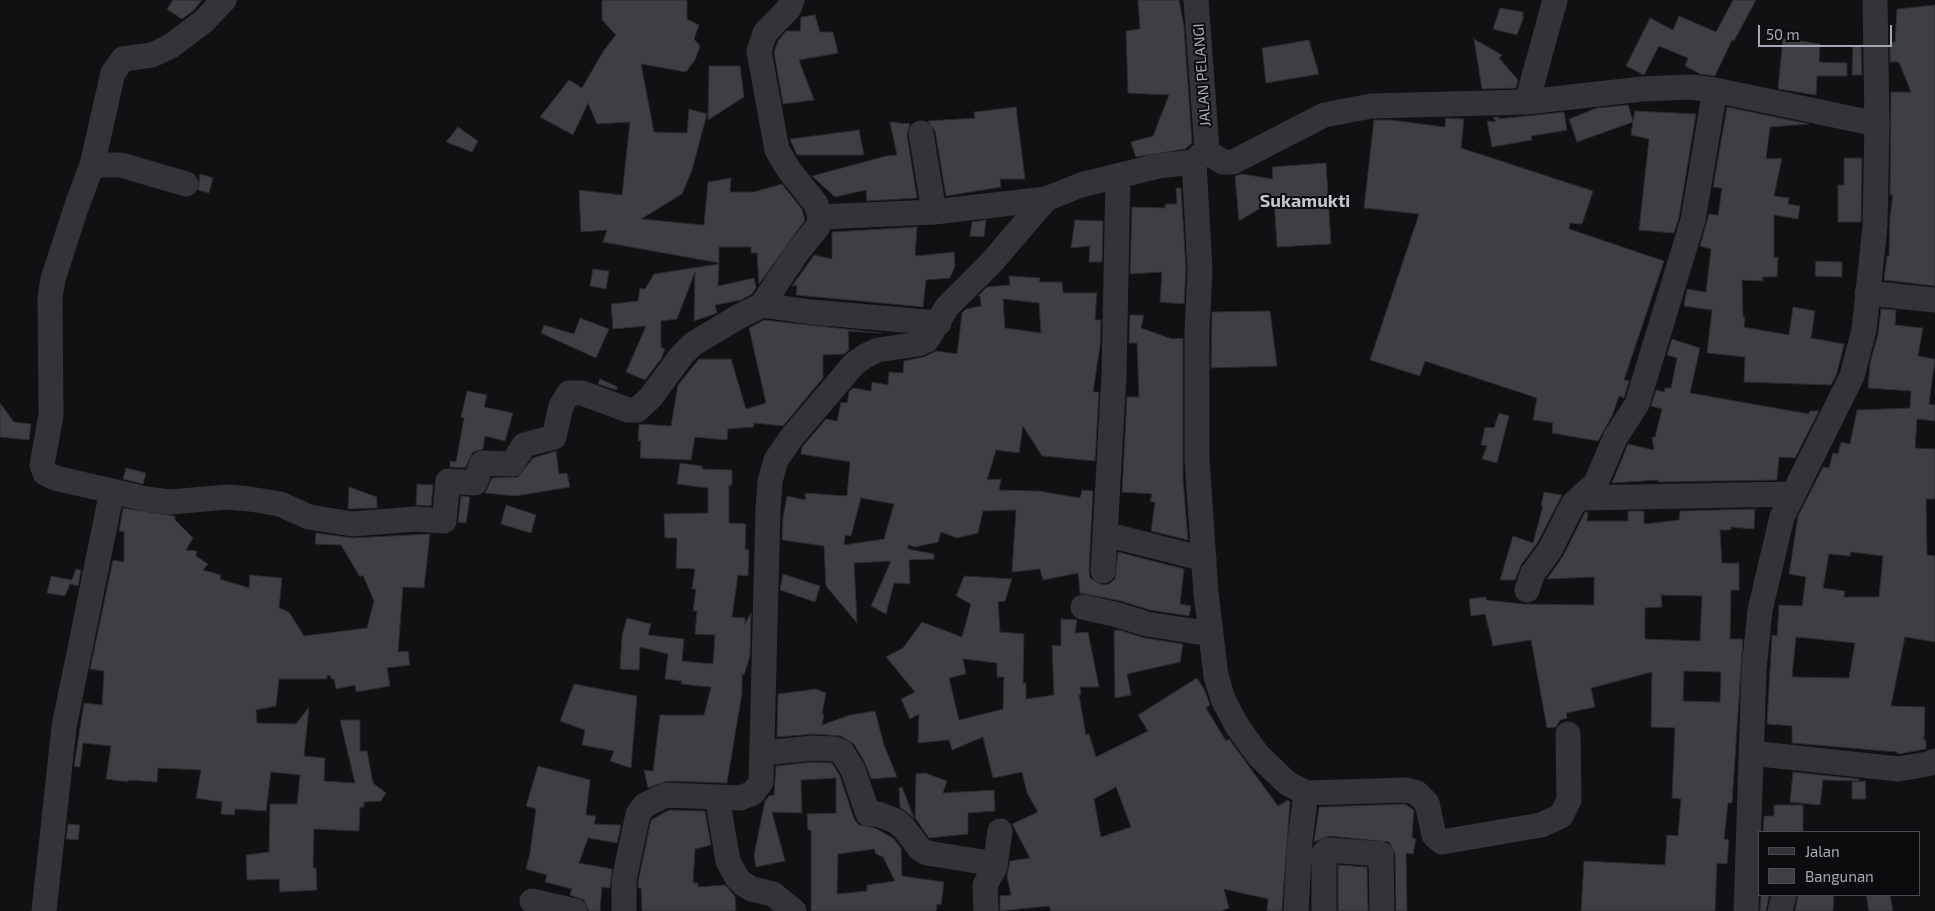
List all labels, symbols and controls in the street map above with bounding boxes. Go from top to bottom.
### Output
scale bar [1760,15,1894,47]
street label: JALAN PELANGI [1189,23,1215,127]
text: 50 m [1766,25,1800,43]
district label: Sukamukti [1260,190,1350,212]
legend [1758,831,1920,896]
text: Jalan [1805,842,1840,860]
text: Bangunan [1805,867,1874,885]

